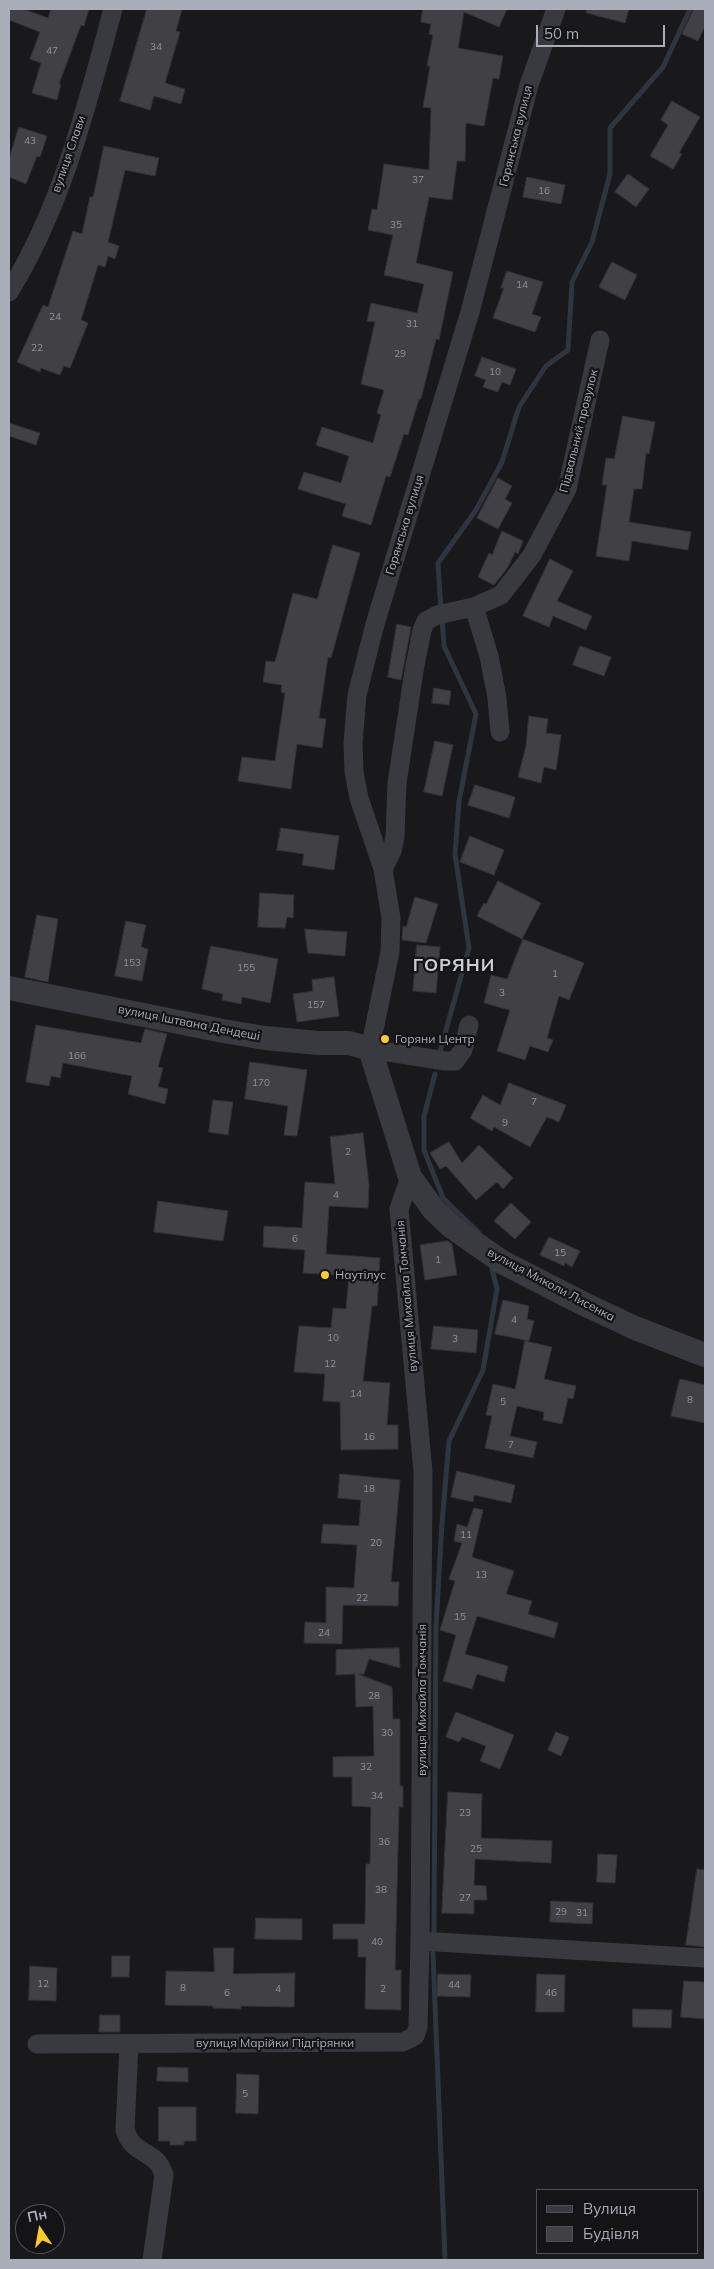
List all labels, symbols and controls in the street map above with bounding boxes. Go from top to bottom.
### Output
scale bar [539,15,668,47]
text: 50 m [544,24,579,43]
house number: 34 [150,41,162,53]
house number: 47 [46,45,58,57]
street label: Горянська вулиця [496,84,536,188]
street label: вулиця Слави [49,114,89,194]
house number: 43 [24,135,36,147]
house number: 37 [412,174,424,186]
house number: 16 [538,185,550,197]
house number: 35 [390,219,402,231]
house number: 14 [516,279,528,291]
house number: 24 [49,311,61,323]
house number: 31 [406,318,418,330]
house number: 22 [31,342,43,354]
house number: 29 [394,348,406,360]
house number: 10 [489,366,501,378]
street label: Підвальний провулок [557,368,601,494]
street label: Горянська вулиця [383,473,427,577]
district label: ГОРЯНИ [412,955,496,977]
house number: 153 [123,957,141,969]
house number: 155 [237,962,255,974]
house number: 1 [552,968,558,980]
house number: 3 [499,987,505,999]
house number: 157 [307,999,325,1011]
street label: вулиця Іштвана Дендеші [117,1002,261,1044]
place label: Горяни Центр [395,1032,475,1046]
marker: Горяни Центр [379,1033,391,1045]
house number: 166 [68,1050,86,1062]
house number: 170 [252,1077,270,1089]
house number: 7 [531,1096,537,1108]
house number: 9 [502,1117,508,1129]
house number: 2 [345,1146,351,1158]
house number: 4 [333,1189,339,1201]
street label: вулиця Михайла Томчанія [393,1220,421,1372]
house number: 6 [292,1233,298,1245]
street label: вулиця Миколи Лисенка [485,1245,617,1325]
house number: 15 [554,1247,566,1259]
house number: 1 [435,1254,441,1266]
place label: Наутілус [335,1268,386,1282]
marker: Наутілус [319,1269,331,1281]
house number: 4 [511,1314,517,1326]
house number: 10 [327,1332,339,1344]
house number: 3 [452,1333,458,1345]
house number: 12 [324,1358,336,1370]
house number: 14 [350,1388,362,1400]
house number: 8 [687,1394,693,1406]
house number: 5 [500,1396,506,1408]
house number: 16 [363,1431,375,1443]
house number: 7 [508,1439,514,1451]
house number: 18 [363,1483,375,1495]
house number: 11 [460,1529,472,1541]
house number: 20 [370,1537,382,1549]
house number: 13 [475,1569,487,1581]
house number: 22 [356,1592,368,1604]
house number: 15 [454,1611,466,1623]
street label: вулиця Михайла Томчанія [415,1624,429,1776]
house number: 24 [318,1627,330,1639]
house number: 28 [368,1690,380,1702]
house number: 30 [381,1727,393,1739]
house number: 32 [360,1761,372,1773]
house number: 34 [371,1790,383,1802]
house number: 23 [459,1807,471,1819]
house number: 36 [378,1836,390,1848]
house number: 25 [470,1843,482,1855]
house number: 38 [375,1884,387,1896]
house number: 27 [459,1892,471,1904]
house number: 29 [555,1906,567,1918]
house number: 31 [576,1907,588,1919]
house number: 40 [371,1936,383,1948]
house number: 12 [37,1978,49,1990]
house number: 44 [448,1979,460,1991]
house number: 8 [180,1982,186,1994]
house number: 4 [275,1983,281,1995]
house number: 2 [380,1983,386,1995]
house number: 6 [224,1987,230,1999]
house number: 46 [545,1987,557,1999]
street label: вулиця Марійки Підгірянки [196,2036,354,2050]
house number: 5 [242,2088,248,2100]
legend [536,2189,699,2254]
text: Вулиця [583,2199,636,2218]
north arrow [15,2204,65,2254]
text: Пн [26,2204,48,2226]
text: Будівля [583,2224,639,2243]

